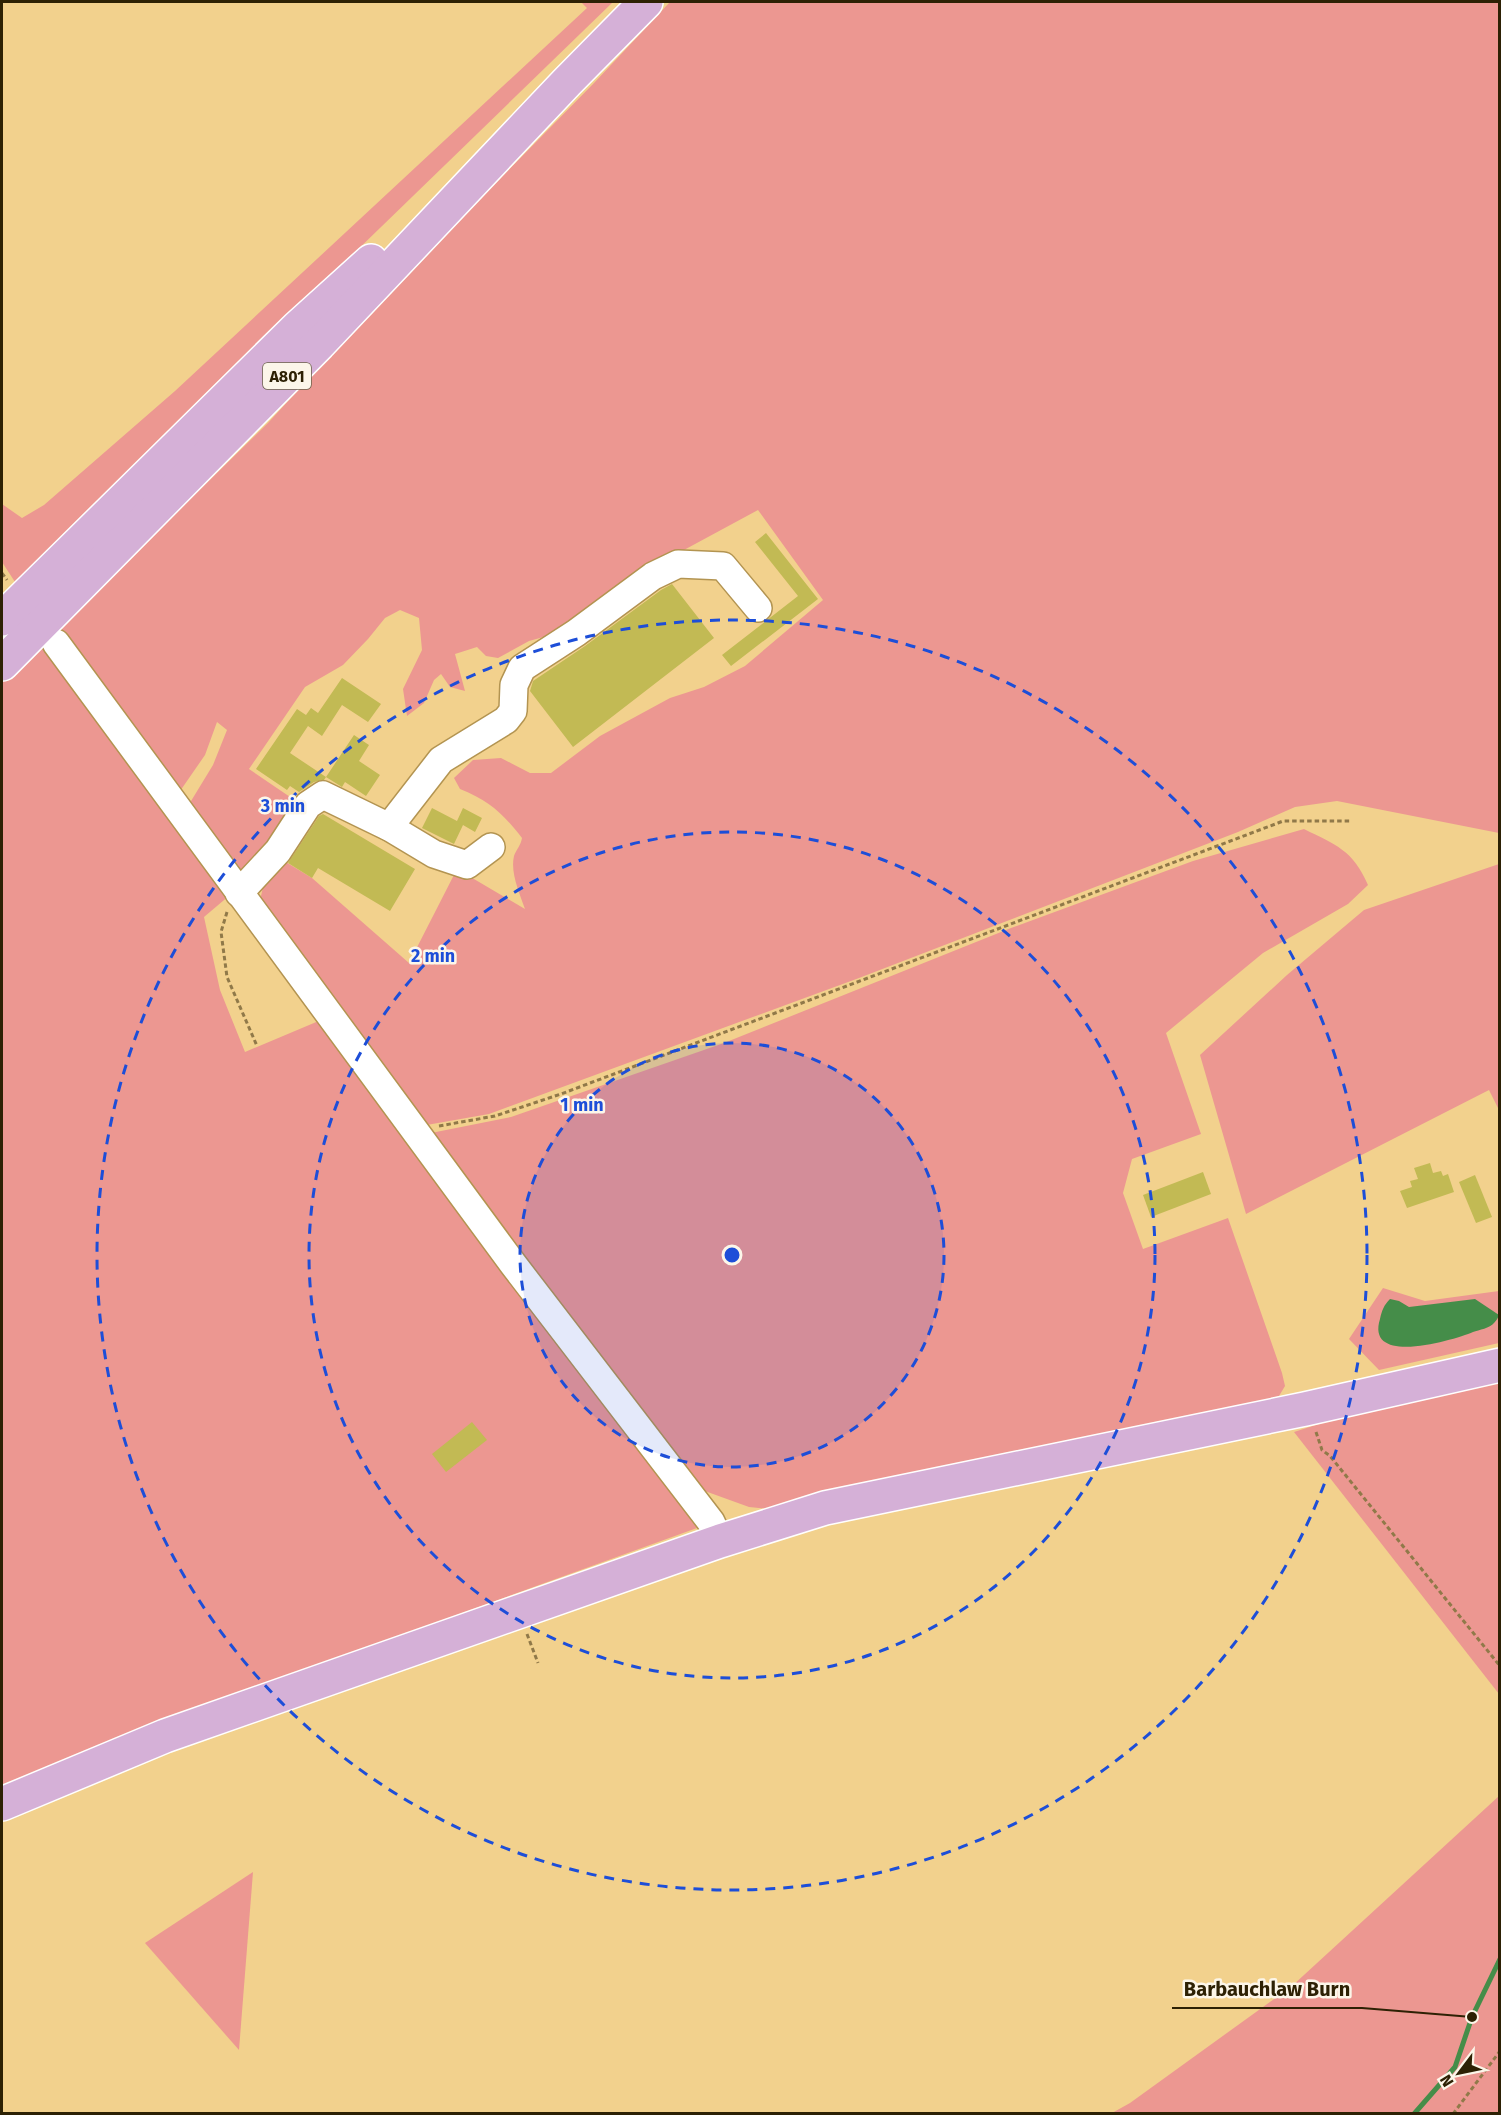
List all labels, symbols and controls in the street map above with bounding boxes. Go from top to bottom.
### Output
road number: A801 [263,363,311,389]
text: 3 min [260,795,305,817]
text: 2 min [411,945,455,967]
text: 1 min [560,1094,604,1116]
centre of rings [722,1245,742,1265]
callout: Barbauchlaw Burn [1172,1970,1362,2008]
text: Barbauchlaw Burn [1184,1977,1350,2001]
north arrow [1429,2043,1489,2103]
text: N [1436,2071,1458,2090]

